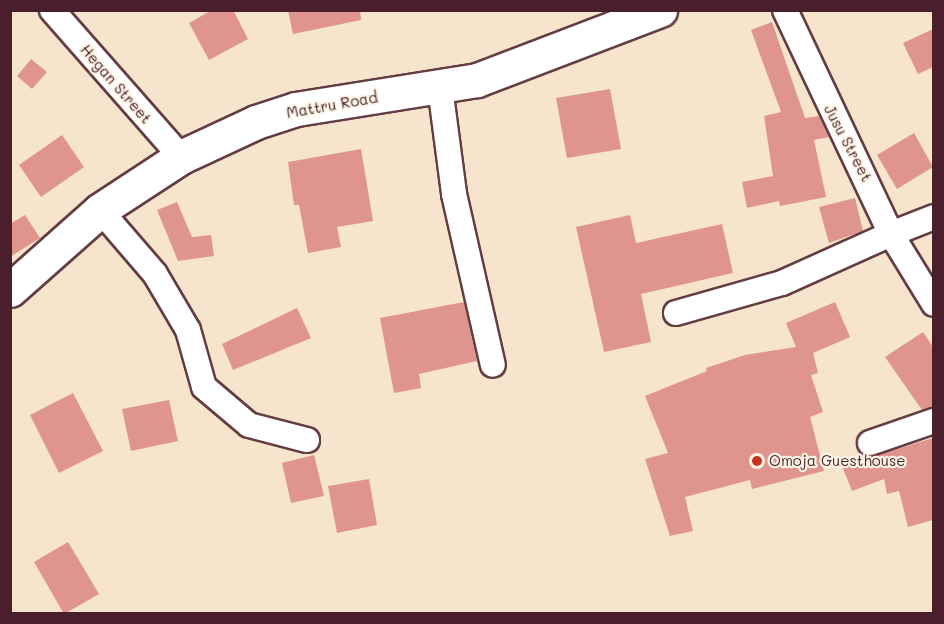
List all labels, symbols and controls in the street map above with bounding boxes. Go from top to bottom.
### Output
street label: Hegan Street [77,41,155,127]
street label: Mattru Road [285,88,379,122]
street label: Jusu Street [820,101,876,185]
place label: Omoja Guesthouse [769,452,906,470]
marker: Omoja Guesthouse [750,454,764,468]

